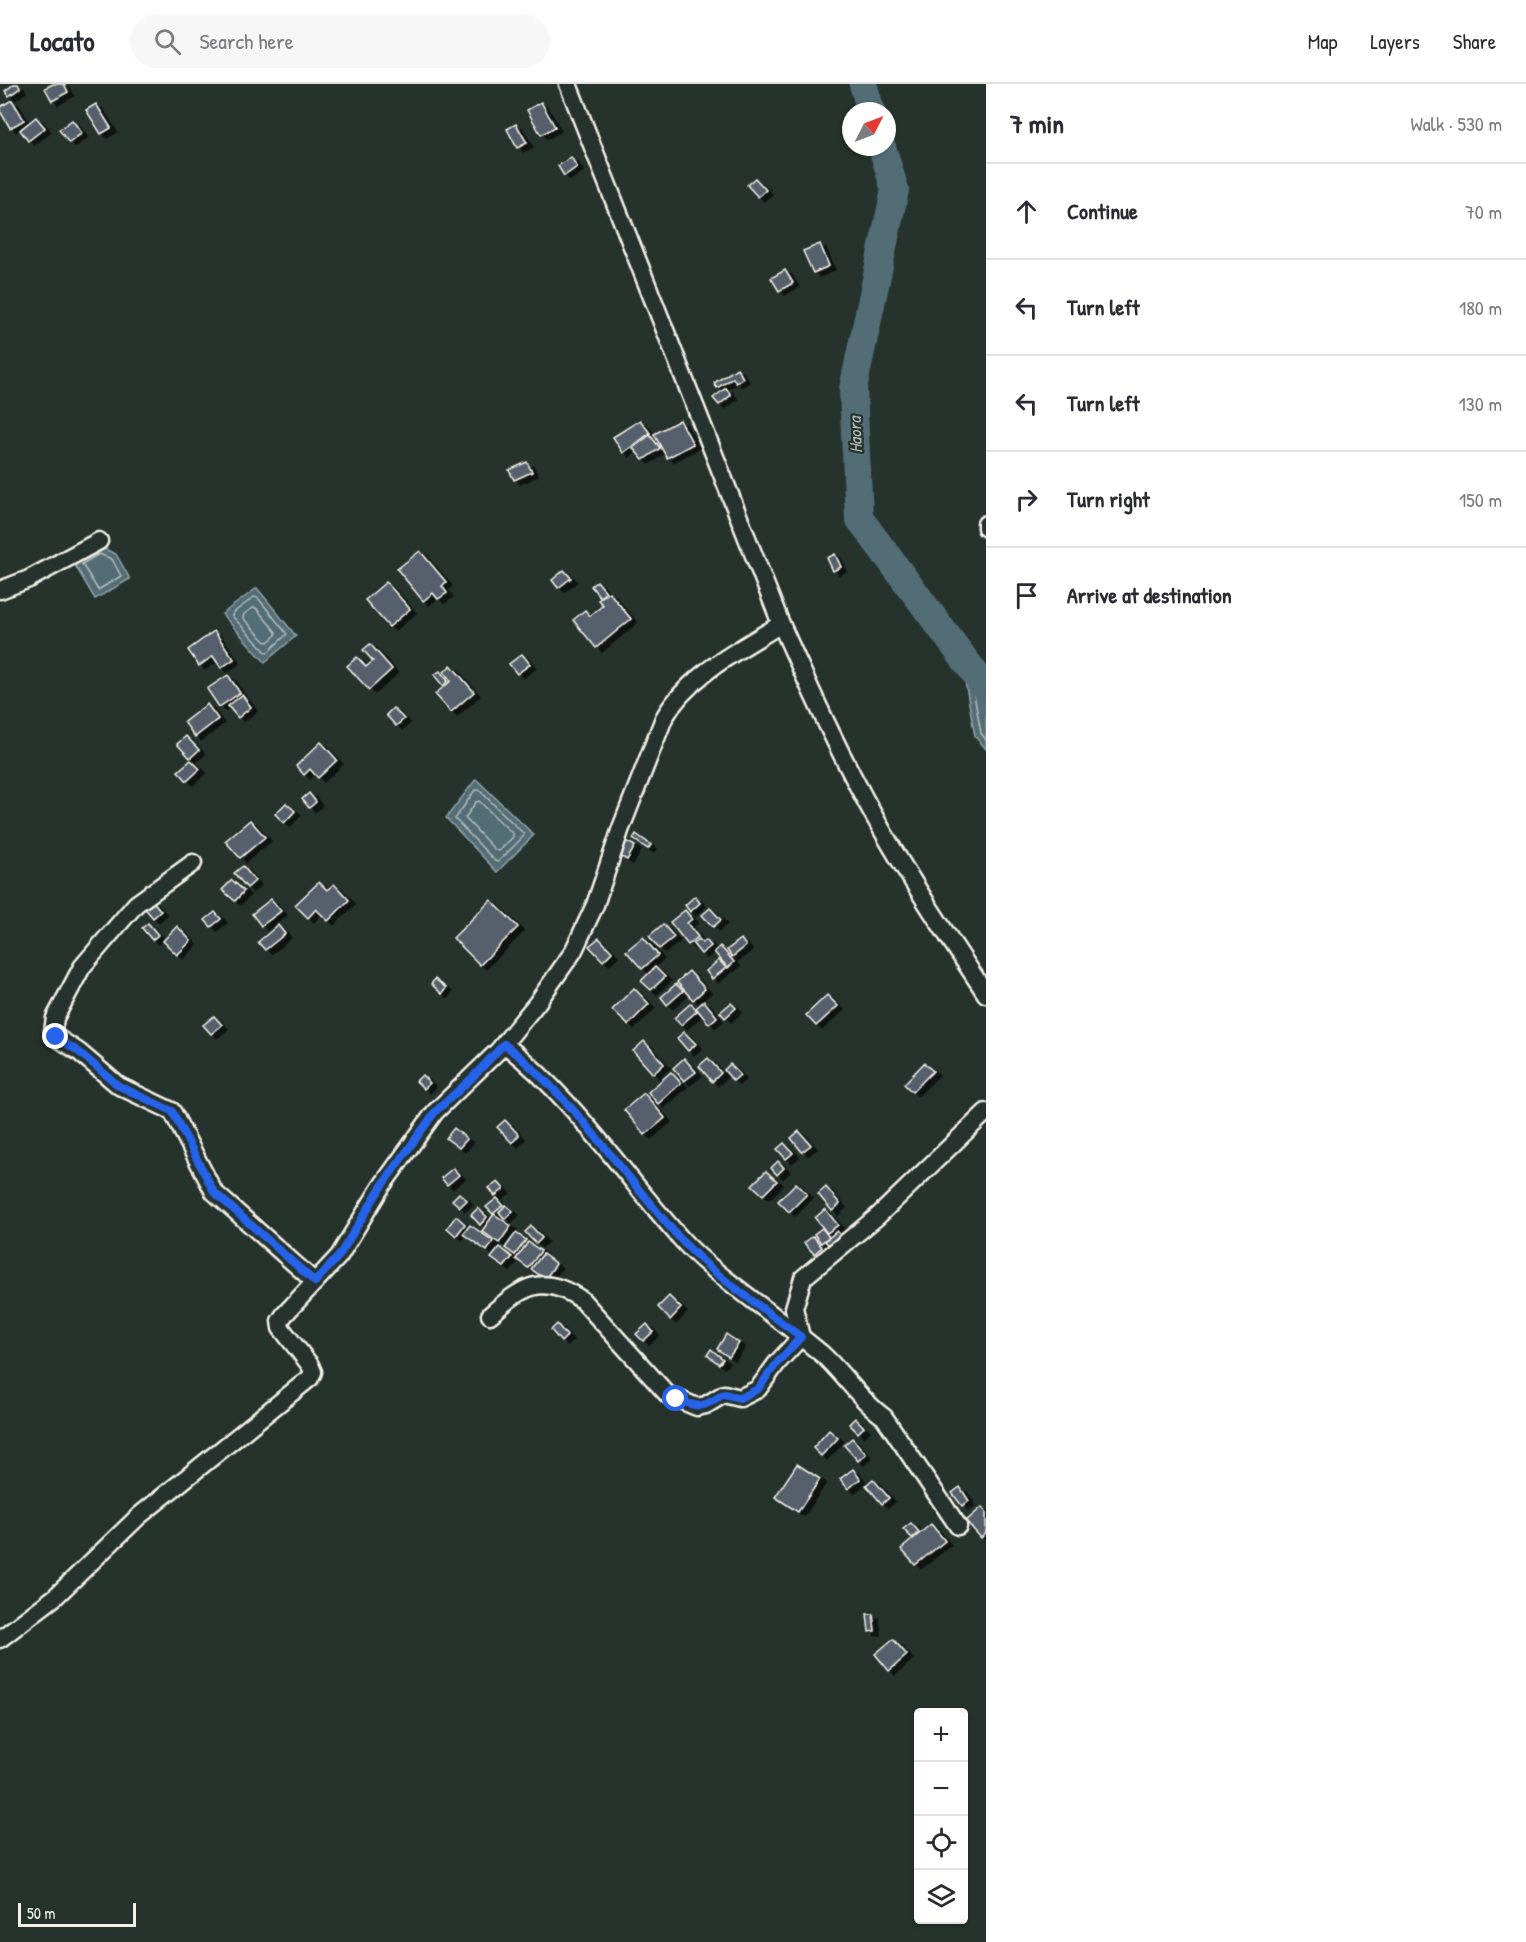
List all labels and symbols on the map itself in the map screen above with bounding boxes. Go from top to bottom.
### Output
north arrow [842,102,896,156]
water label: Haora [842,414,868,454]
route end [42,1023,68,1049]
route start [662,1385,688,1411]
scale bar [18,1900,136,1928]

